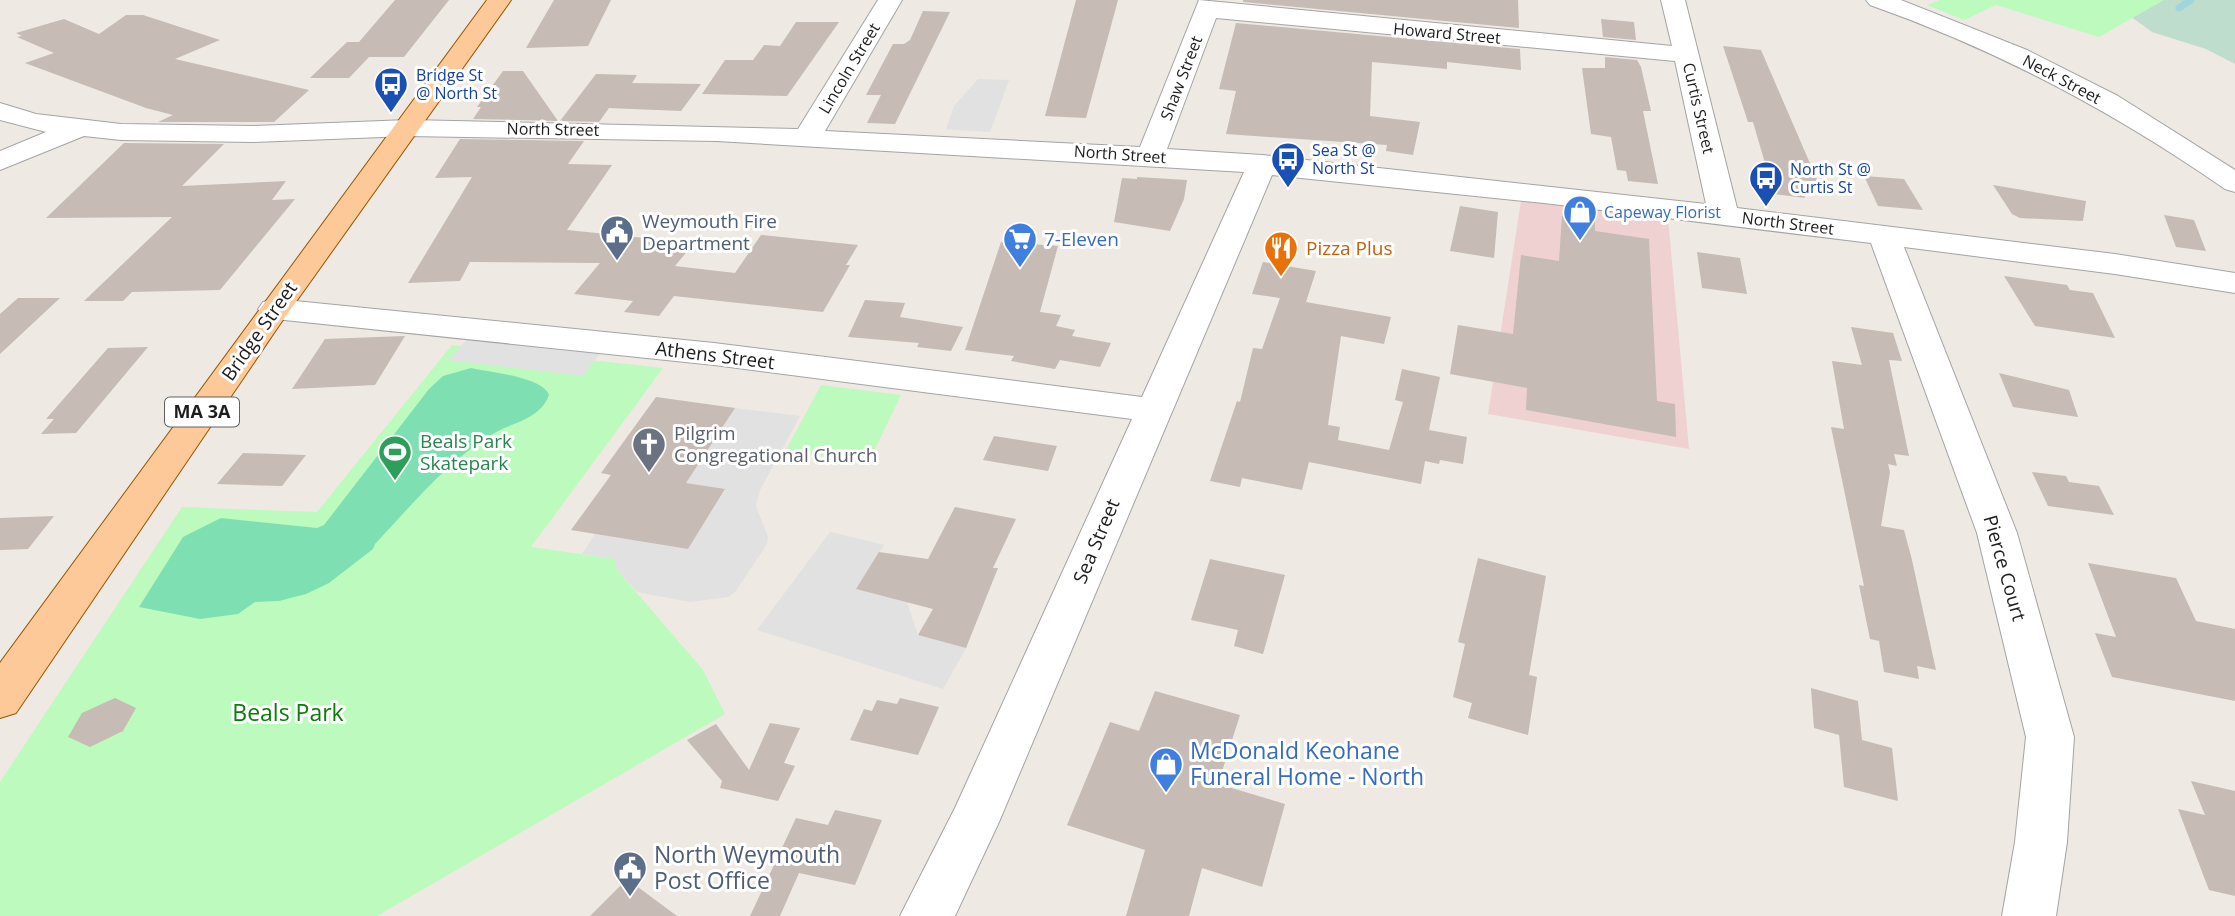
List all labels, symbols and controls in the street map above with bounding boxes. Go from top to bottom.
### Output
street label: Howard Street [1392,17,1502,49]
street label: Lincoln Street [813,18,885,117]
street label: Shaw Street [1155,32,1207,123]
street label: Neck Street [2019,49,2105,109]
street label: Curtis Street [1678,60,1720,156]
place label: Bridge St @ North St [416,64,497,104]
bus stop icon: Bridge St @ North St [372,65,410,114]
street label: North Street [507,117,600,141]
place label: Sea St @ North St [1312,139,1376,179]
street label: North Street [1073,140,1167,168]
bus stop icon: Sea St @ North St [1269,140,1307,189]
place label: North St @ Curtis St [1790,158,1871,198]
bus stop icon: North St @ Curtis St [1747,159,1785,208]
shop icon: Capeway Florist [1561,193,1599,242]
place label: Capeway Florist [1604,201,1721,223]
street label: North Street [1741,206,1836,240]
place label: Weymouth Fire Department [642,208,777,256]
public building icon: Weymouth Fire Department [598,213,636,262]
supermarket icon: 7-Eleven [1001,220,1039,269]
place label: 7-Eleven [1044,226,1119,252]
restaurant icon: Pizza Plus [1262,229,1300,278]
place label: Pizza Plus [1306,235,1392,261]
street label: Bridge Street [215,276,303,386]
street label: Athens Street [654,335,776,375]
road number: MA 3A [165,398,239,426]
place label: Pilgrim Congregational Church [674,420,877,468]
church icon: Pilgrim Congregational Church [630,425,668,474]
place label: Beals Park Skatepark [420,428,512,476]
sports icon: Beals Park Skatepark [376,433,414,482]
street label: Sea Street [1067,494,1126,587]
street label: Pierce Court [1977,512,2033,624]
park label: Beals Park [232,696,344,728]
place label: McDonald Keohane Funeral Home - North [1190,734,1424,792]
shop icon: McDonald Keohane Funeral Home - North [1147,745,1185,794]
place label: North Weymouth Post Office [654,838,840,896]
public building icon: North Weymouth Post Office [611,849,649,898]

